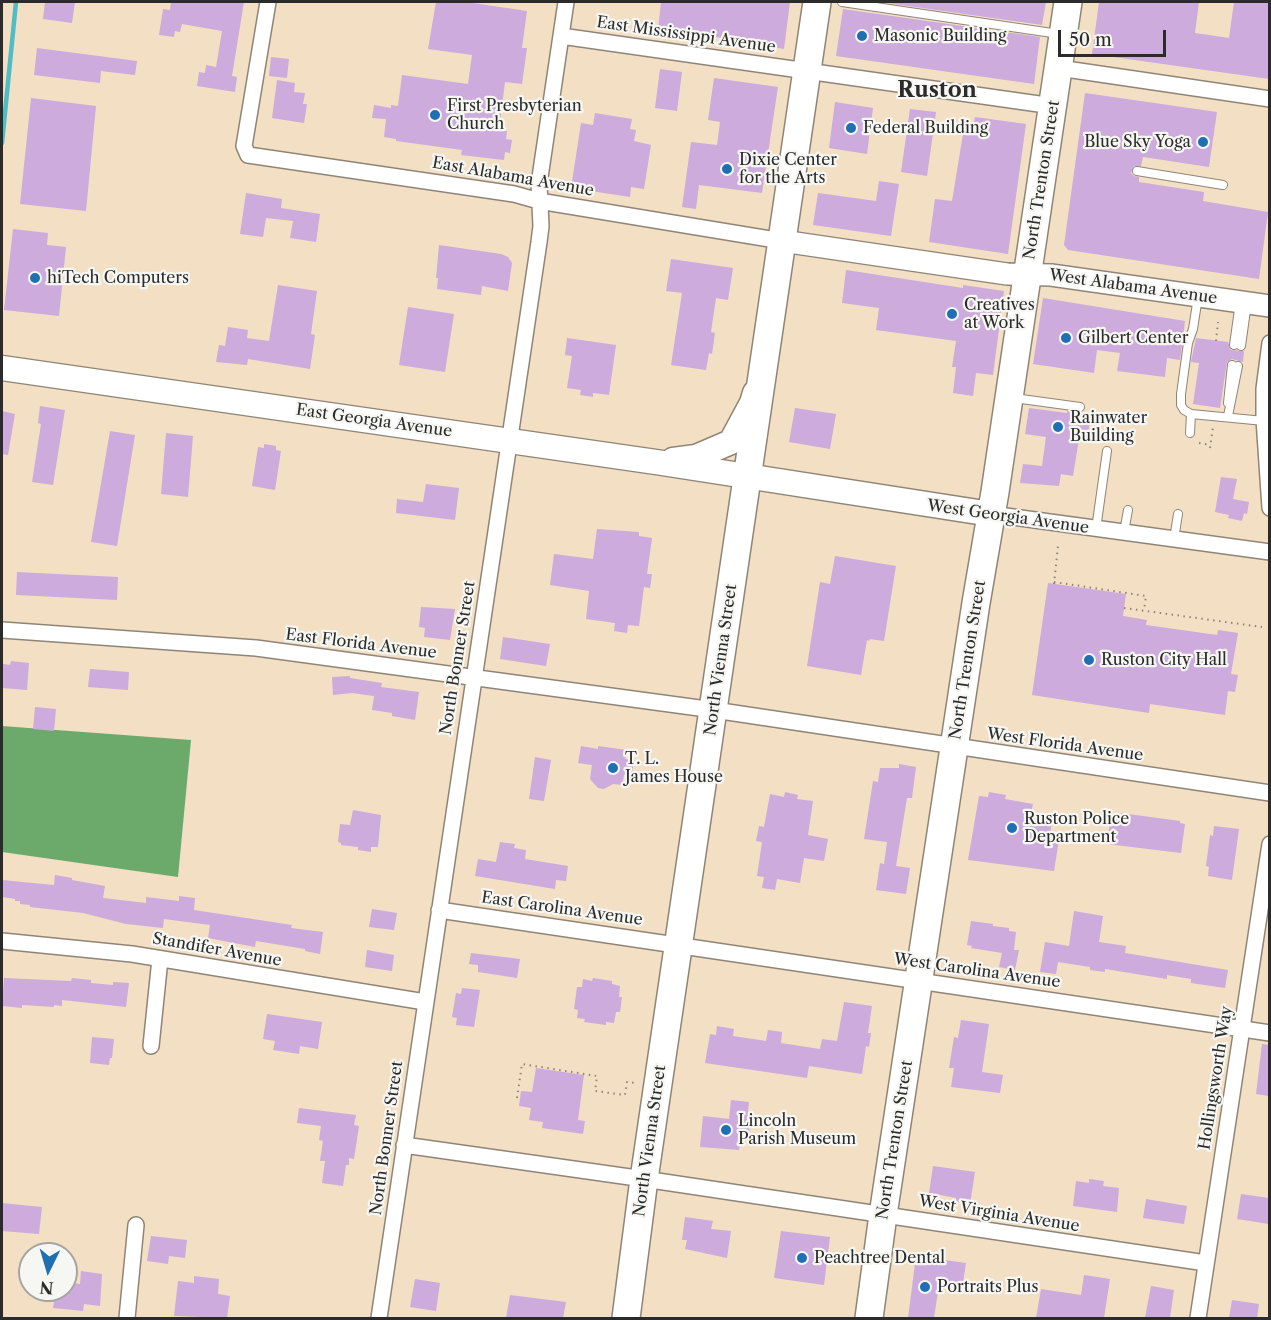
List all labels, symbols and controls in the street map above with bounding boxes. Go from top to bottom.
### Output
street label: East Mississippi Avenue [595,13,777,57]
scale bar [1061,18,1169,56]
place label: Masonic Building [874,26,1007,46]
marker: Masonic Building [855,29,869,43]
text: 50 m [1069,29,1112,51]
district label: Ruston [897,78,977,104]
place label: First Presbyterian Church [447,96,582,134]
street label: North Trenton Street [1020,99,1064,261]
marker: First Presbyterian Church [428,108,442,122]
place label: Federal Building [863,118,988,138]
marker: Federal Building [844,121,858,135]
place label: Blue Sky Yoga [1084,132,1191,152]
marker: Blue Sky Yoga [1196,135,1210,149]
place label: Dixie Center for the Arts [739,150,837,188]
street label: East Alabama Avenue [431,153,595,201]
marker: Dixie Center for the Arts [720,162,734,176]
street label: West Alabama Avenue [1048,266,1218,308]
place label: hiTech Computers [47,268,189,288]
marker: hiTech Computers [28,271,42,285]
place label: Creatives at Work [964,295,1035,333]
marker: Creatives at Work [945,307,959,321]
place label: Gilbert Center [1078,328,1188,348]
marker: Gilbert Center [1059,331,1073,345]
street label: East Georgia Avenue [295,401,453,441]
place label: Rainwater Building [1070,408,1147,446]
marker: Rainwater Building [1051,420,1065,434]
street label: West Georgia Avenue [926,496,1090,538]
street label: North Trenton Street [946,579,990,741]
street label: North Bonner Street [436,580,480,736]
street label: North Vienna Street [701,583,741,737]
street label: East Florida Avenue [284,625,438,663]
place label: Ruston City Hall [1101,650,1227,670]
marker: Ruston City Hall [1082,653,1096,667]
street label: West Florida Avenue [986,725,1144,765]
place label: T. L. James House [625,749,723,787]
marker: T. L. James House [606,761,620,775]
place label: Ruston Police Department [1024,809,1129,847]
marker: Ruston Police Department [1005,821,1019,835]
street label: East Carolina Avenue [480,888,644,930]
street label: Standifer Avenue [151,929,283,971]
street label: West Carolina Avenue [892,950,1062,992]
street label: Hollingsworth Way [1195,1005,1237,1151]
street label: North Trenton Street [873,1059,917,1221]
street label: North Bonner Street [367,1060,407,1216]
street label: North Vienna Street [630,1064,670,1218]
place label: Lincoln Parish Museum [738,1111,856,1149]
marker: Lincoln Parish Museum [719,1123,733,1137]
street label: West Virginia Avenue [917,1192,1081,1236]
north arrow [18,1242,78,1302]
place label: Peachtree Dental [814,1248,945,1268]
marker: Peachtree Dental [795,1251,809,1265]
text: N [39,1277,54,1299]
place label: Portraits Plus [937,1277,1038,1297]
marker: Portraits Plus [918,1280,932,1294]

